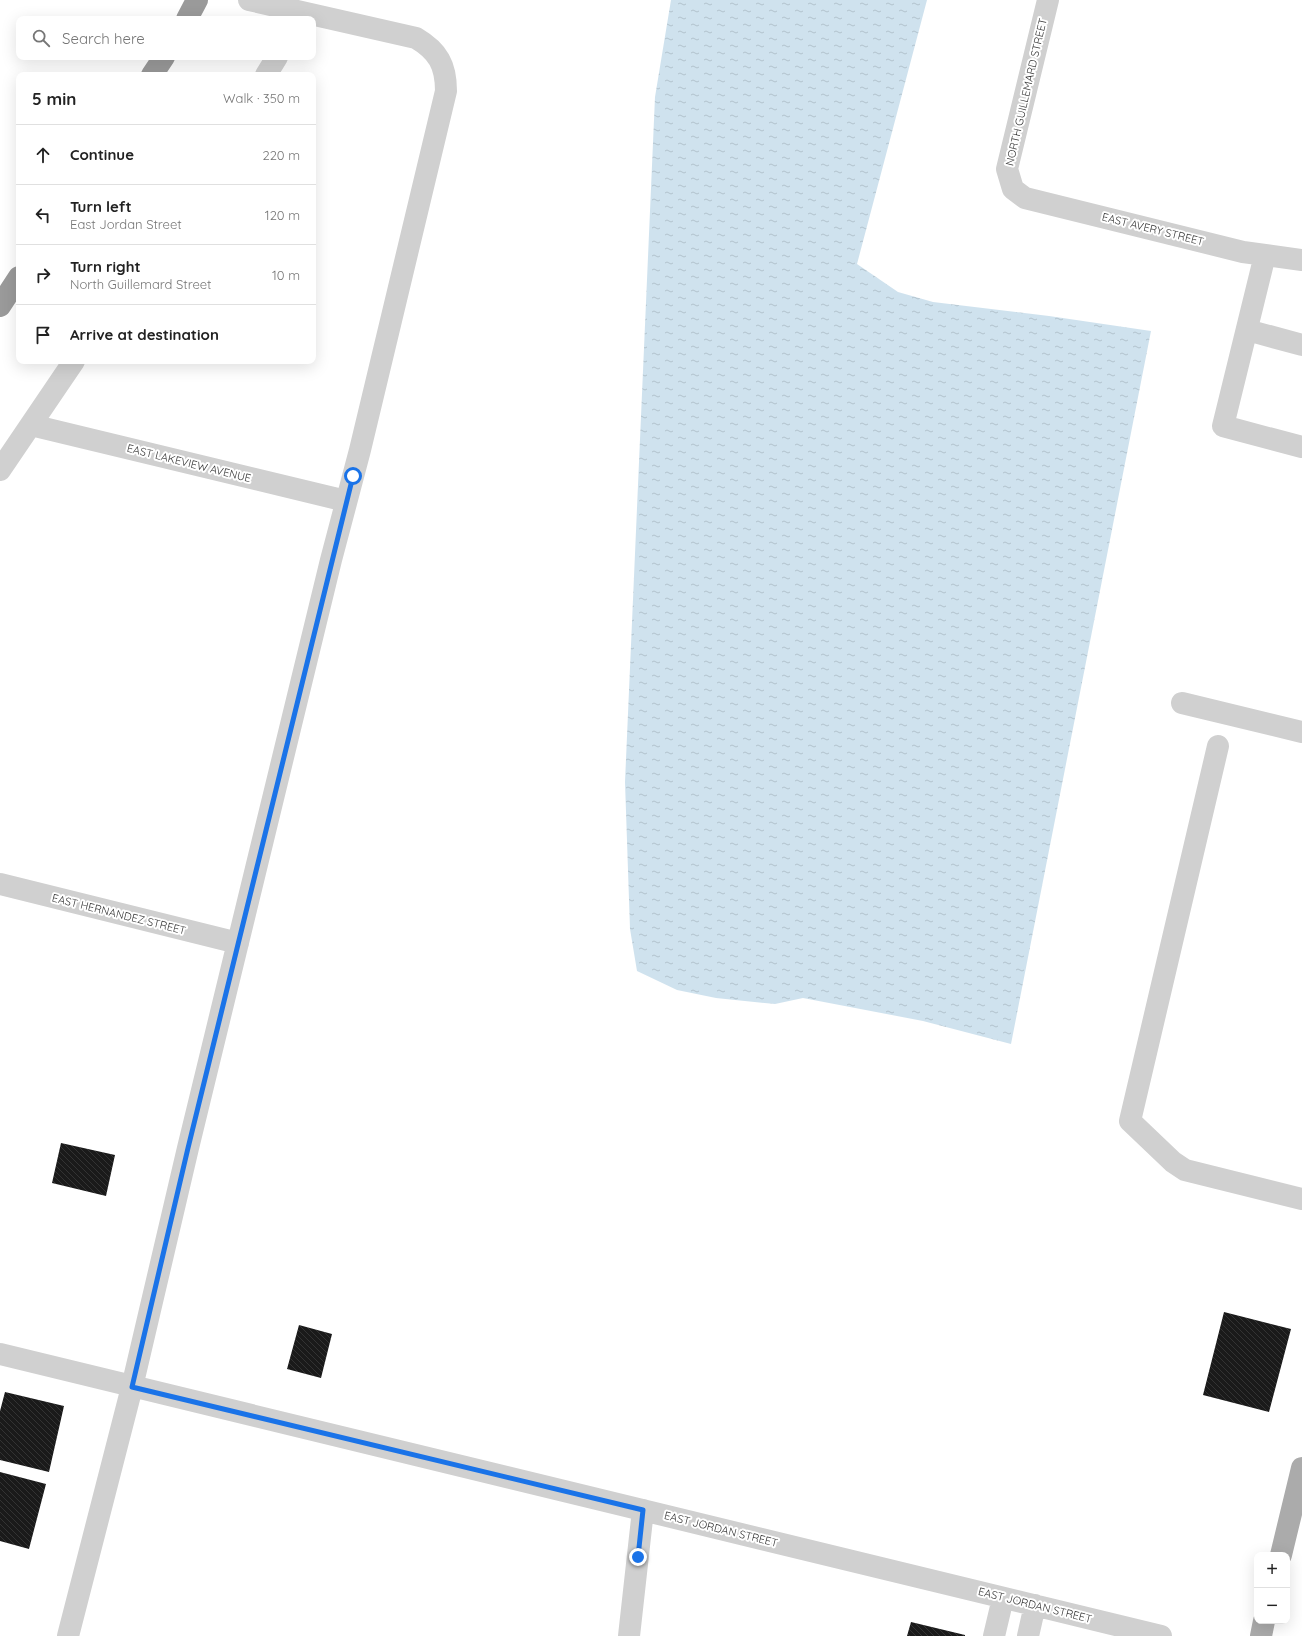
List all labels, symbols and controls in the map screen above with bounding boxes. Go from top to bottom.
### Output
search box [16,16,316,60]
street label: NORTH GUILLEMARD STREET [1002,16,1050,167]
icon: search [30,27,52,49]
text: Search here [62,29,145,48]
text: 5 min [32,88,76,109]
text: Walk · 350 m [223,90,300,106]
icon: ahead [32,144,54,166]
text: Continue [70,145,134,164]
text: 220 m [262,147,300,163]
text: Turn left [70,197,132,216]
icon: left [32,204,54,226]
text: 120 m [265,207,300,223]
street label: EAST AVERY STREET [1101,210,1206,249]
text: East Jordan Street [70,216,182,232]
text: Turn right [70,257,141,276]
icon: right [32,264,54,286]
text: 10 m [272,267,300,283]
text: North Guillemard Street [70,276,211,292]
icon: arrive [32,324,54,346]
text: Arrive at destination [70,325,219,344]
street label: EAST LAKEVIEW AVENUE [125,441,253,485]
route start [344,467,362,485]
street label: EAST HERNANDEZ STREET [51,891,188,938]
street label: EAST JORDAN STREET [663,1508,780,1550]
route end [629,1548,647,1566]
map controls [1254,1552,1290,1624]
button: + [1254,1552,1290,1588]
street label: EAST JORDAN STREET [977,1584,1094,1626]
button: − [1254,1588,1290,1624]

